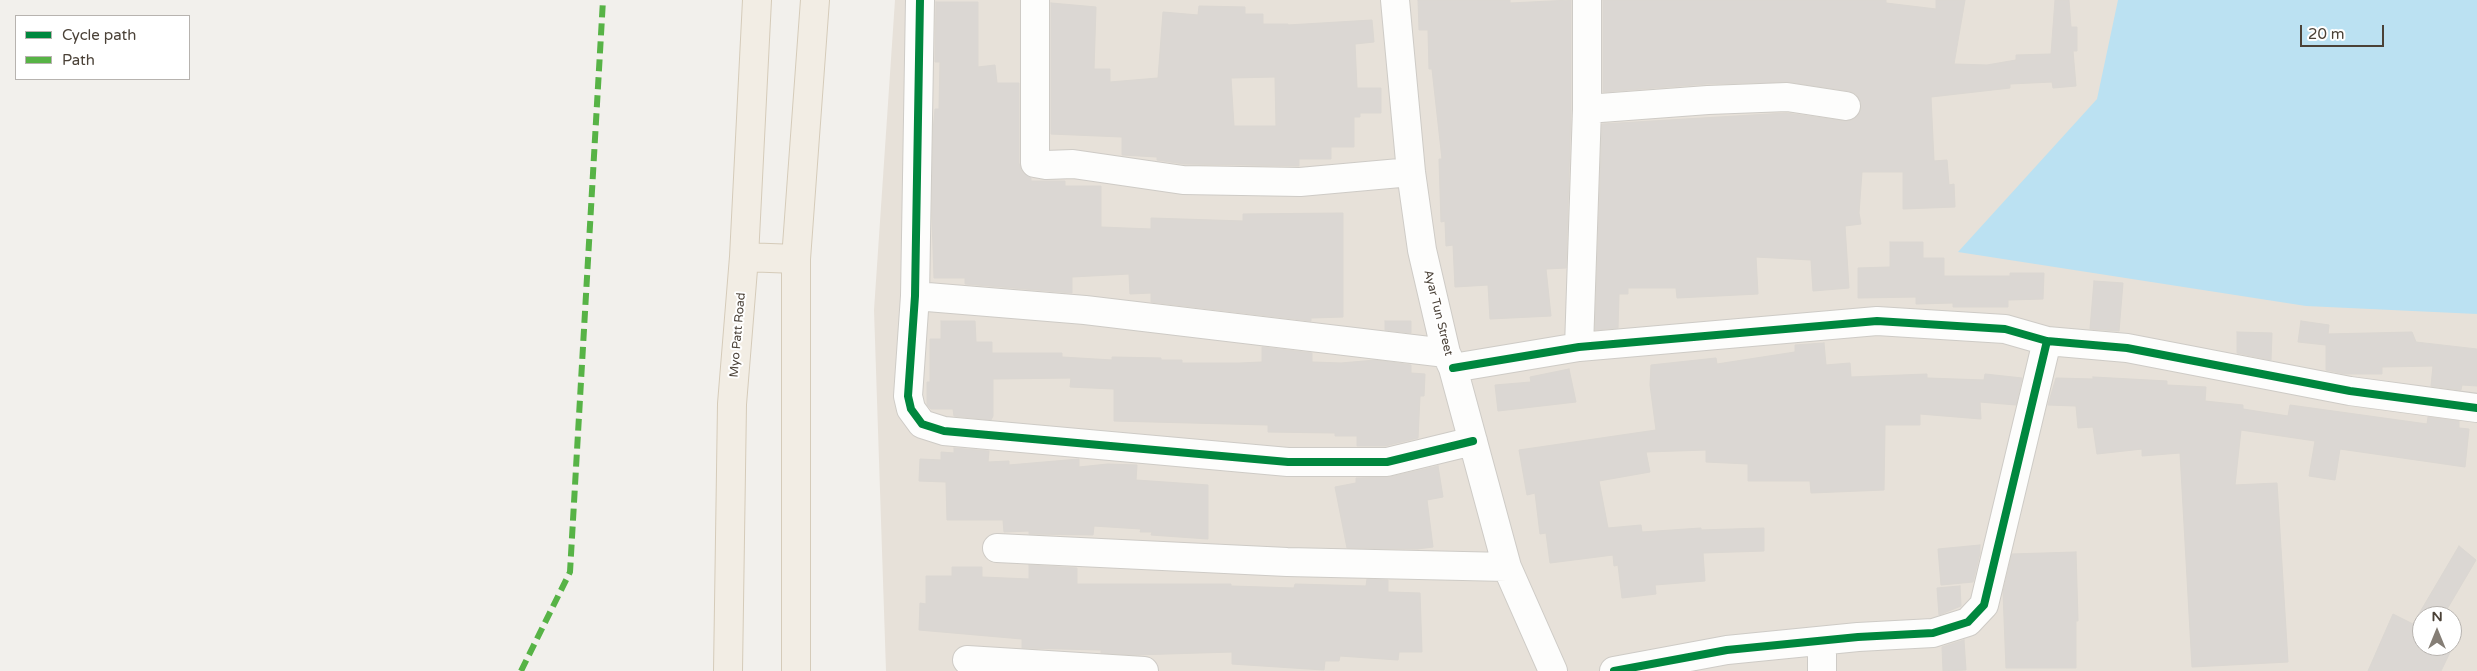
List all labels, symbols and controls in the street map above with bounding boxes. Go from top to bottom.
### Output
legend [15,15,190,80]
scale bar [2302,15,2386,47]
text: 20 m [2308,25,2345,43]
text: Cycle path [62,26,136,44]
text: Path [62,51,95,69]
street label: Ayar Tun Street [1420,269,1456,357]
street label: Myo Patt Road [727,292,749,378]
north arrow [2412,606,2462,656]
text: N [2431,608,2443,625]

